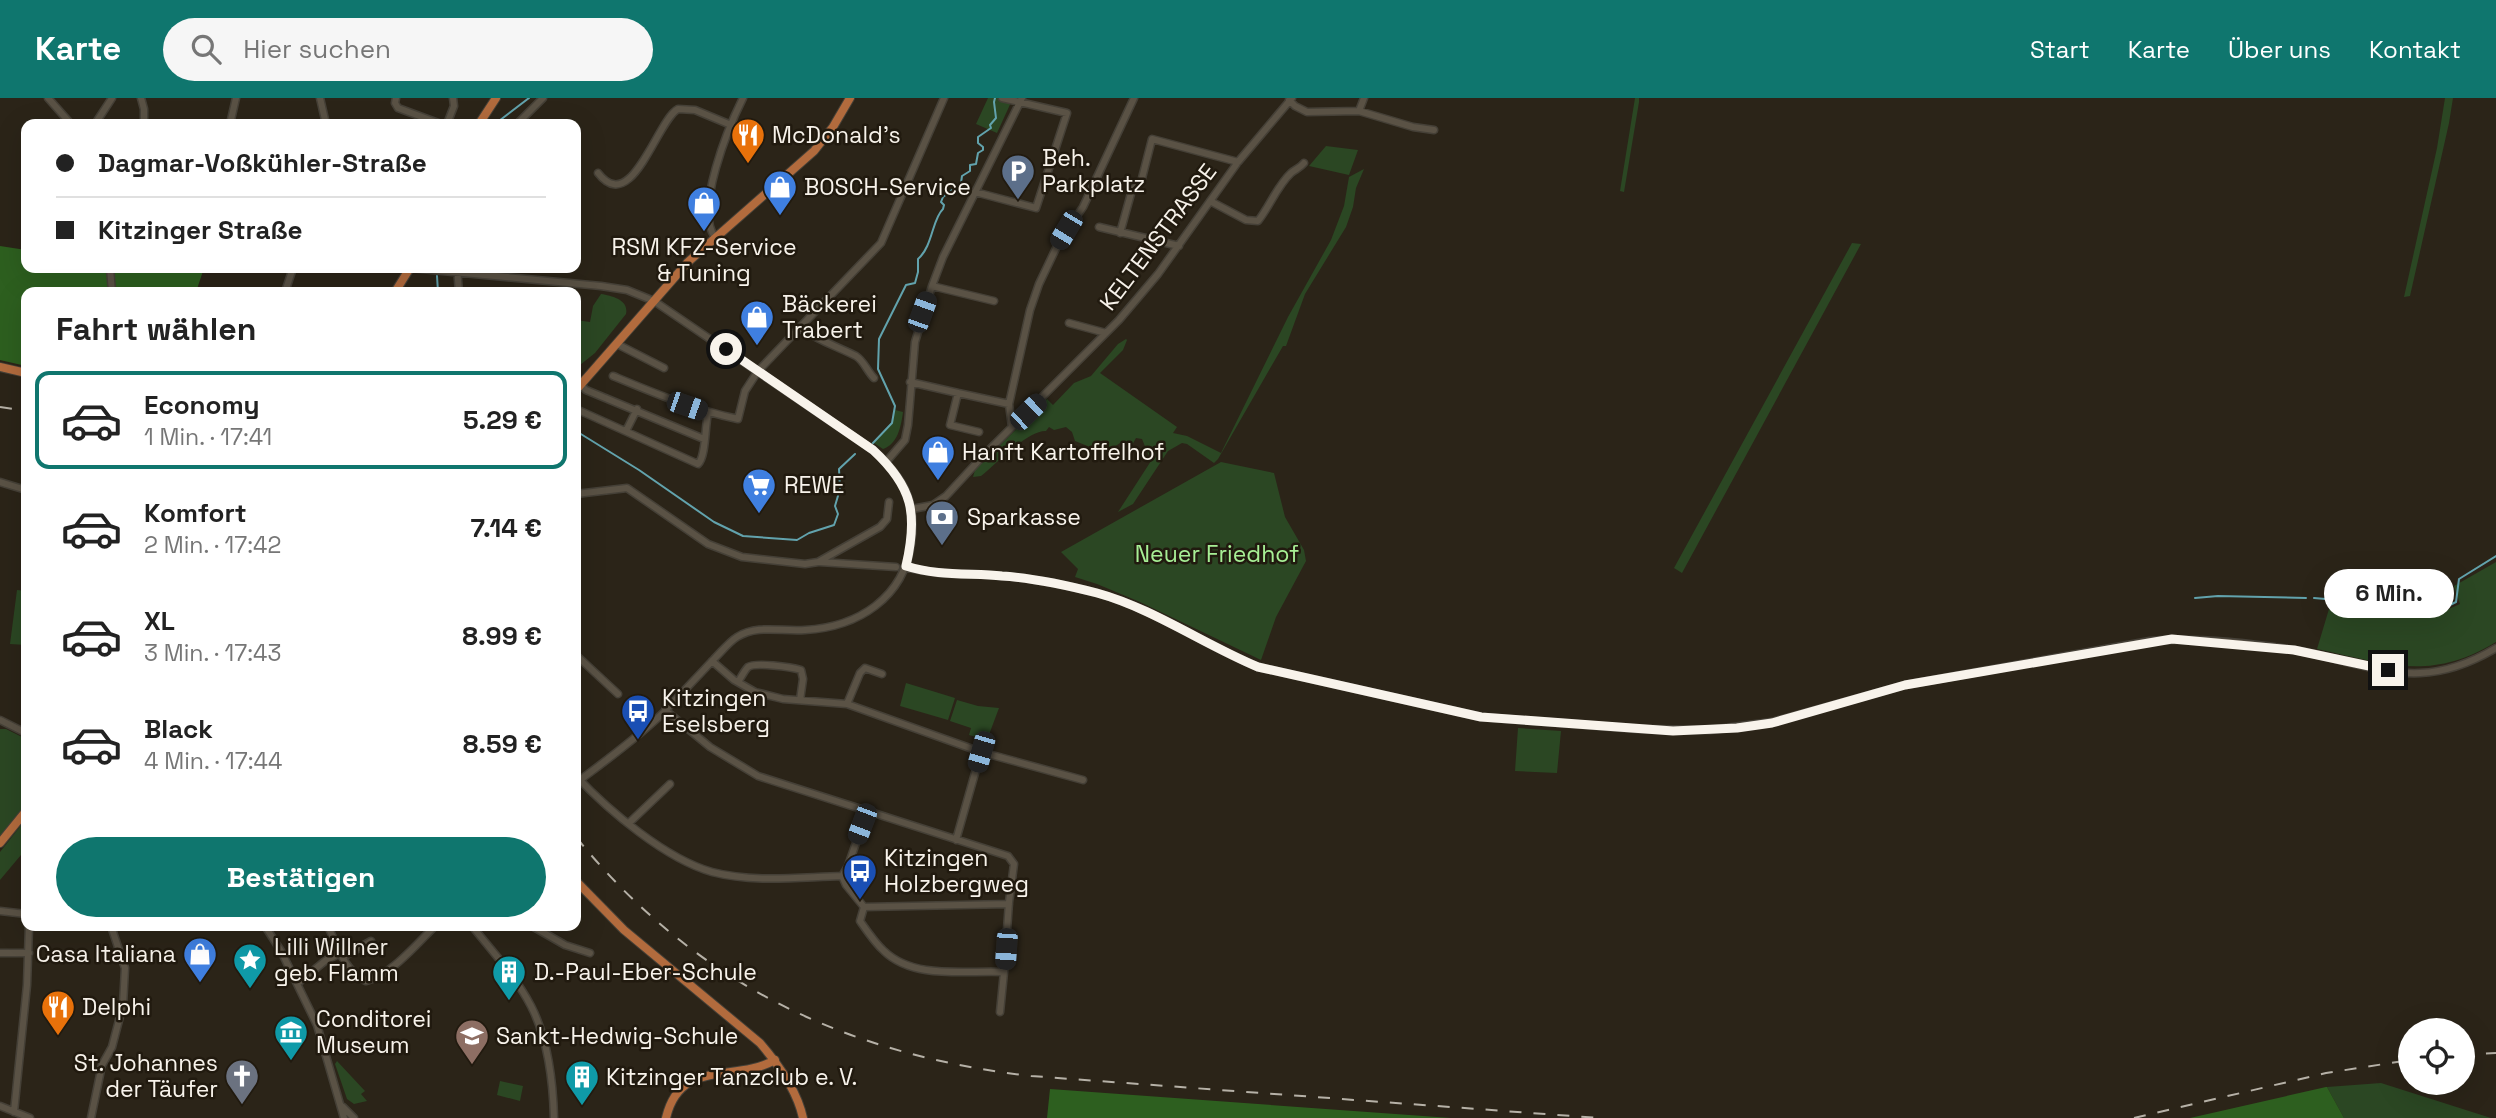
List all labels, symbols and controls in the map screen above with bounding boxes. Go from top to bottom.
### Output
search box [163,18,653,81]
text: Karte [35,28,121,70]
icon: search [187,30,225,68]
text: Hier suchen [243,32,391,66]
text: Start [2030,34,2090,65]
text: Karte [2128,34,2190,65]
text: Über uns [2228,34,2331,65]
text: Kontakt [2369,34,2461,65]
restaurant icon: McDonald's [729,116,767,165]
place label: McDonald's [772,120,901,150]
place label: Beh. Parkplatz [1042,143,1145,199]
text: Dagmar-Voßkühler-Straße [98,146,427,180]
parking icon: Beh. Parkplatz [999,152,1037,201]
street label: KELTENSTRASSE [1093,158,1223,316]
shop icon: BOSCH-Service [761,168,799,217]
place label: BOSCH-Service [804,172,971,202]
shop icon: RSM KFZ-Service & Tuning [685,184,723,233]
car [1047,207,1086,253]
text: Kitzinger Straße [98,213,303,247]
place label: RSM KFZ-Service & Tuning [611,232,797,288]
place label: Bäckerei Trabert [782,289,877,345]
car [905,289,940,335]
shop icon: Bäckerei Trabert [738,298,776,347]
text: Fahrt wählen [56,309,256,349]
route start [710,333,742,365]
text: Economy [144,388,260,422]
icon: car [60,389,123,452]
car [664,389,711,423]
car [1006,390,1051,434]
text: 5.29 € [463,403,542,437]
text: 1 Min. · 17:41 [144,422,272,452]
shop icon: Hanft Kartoffelhof [919,433,957,482]
place label: Hanft Kartoffelhof [962,437,1165,467]
supermarket icon: REWE [740,466,778,515]
place label: REWE [784,470,845,500]
text: Komfort [144,496,247,530]
icon: car [60,497,123,560]
bank icon: Sparkasse [923,498,961,547]
place label: Sparkasse [967,502,1081,532]
text: 7.14 € [470,511,542,545]
text: 2 Min. · 17:42 [144,530,281,560]
park label: Neuer Friedhof [1135,539,1299,569]
callout: 6 Min. [2323,568,2453,618]
text: 6 Min. [2355,578,2423,608]
text: XL [144,604,175,638]
icon: car [60,605,123,668]
text: 8.99 € [462,619,542,653]
text: 3 Min. · 17:43 [144,638,281,668]
route end [2372,654,2404,686]
place label: Kitzingen Eselsberg [662,683,770,739]
bus stop icon: Kitzingen Eselsberg [619,692,657,741]
text: Black [144,712,213,746]
icon: car [60,713,123,776]
text: 8.59 € [463,727,542,761]
car [966,729,997,775]
text: 4 Min. · 17:44 [144,746,282,776]
car [845,801,880,847]
button: Bestätigen [56,837,546,917]
place label: Kitzingen Holzbergweg [884,843,1029,899]
bus stop icon: Kitzingen Holzbergweg [841,852,879,901]
car [995,927,1018,971]
place label: Lilli Willner geb. Flamm [274,932,399,988]
shop icon: Casa Italiana [181,935,219,984]
place label: Casa Italiana [36,939,176,969]
place icon: Lilli Willner geb. Flamm [231,941,269,990]
building icon: D.-Paul-Eber-Schule [490,953,528,1002]
place label: D.-Paul-Eber-Schule [534,957,757,987]
restaurant icon: Delphi [39,988,77,1037]
place label: Delphi [82,992,151,1022]
place label: Conditorei Museum [316,1004,431,1060]
museum icon: Conditorei Museum [272,1013,310,1062]
school or university icon: Sankt-Hedwig-Schule [453,1017,491,1066]
map controls [2398,1018,2475,1095]
button: locate [2398,1018,2475,1095]
place label: Sankt-Hedwig-Schule [496,1021,738,1051]
place label: St. Johannes der Täufer [74,1048,218,1104]
church icon: St. Johannes der Täufer [223,1057,261,1106]
building icon: Kitzinger Tanzclub e. V. [563,1058,601,1107]
place label: Kitzinger Tanzclub e. V. [606,1062,857,1092]

